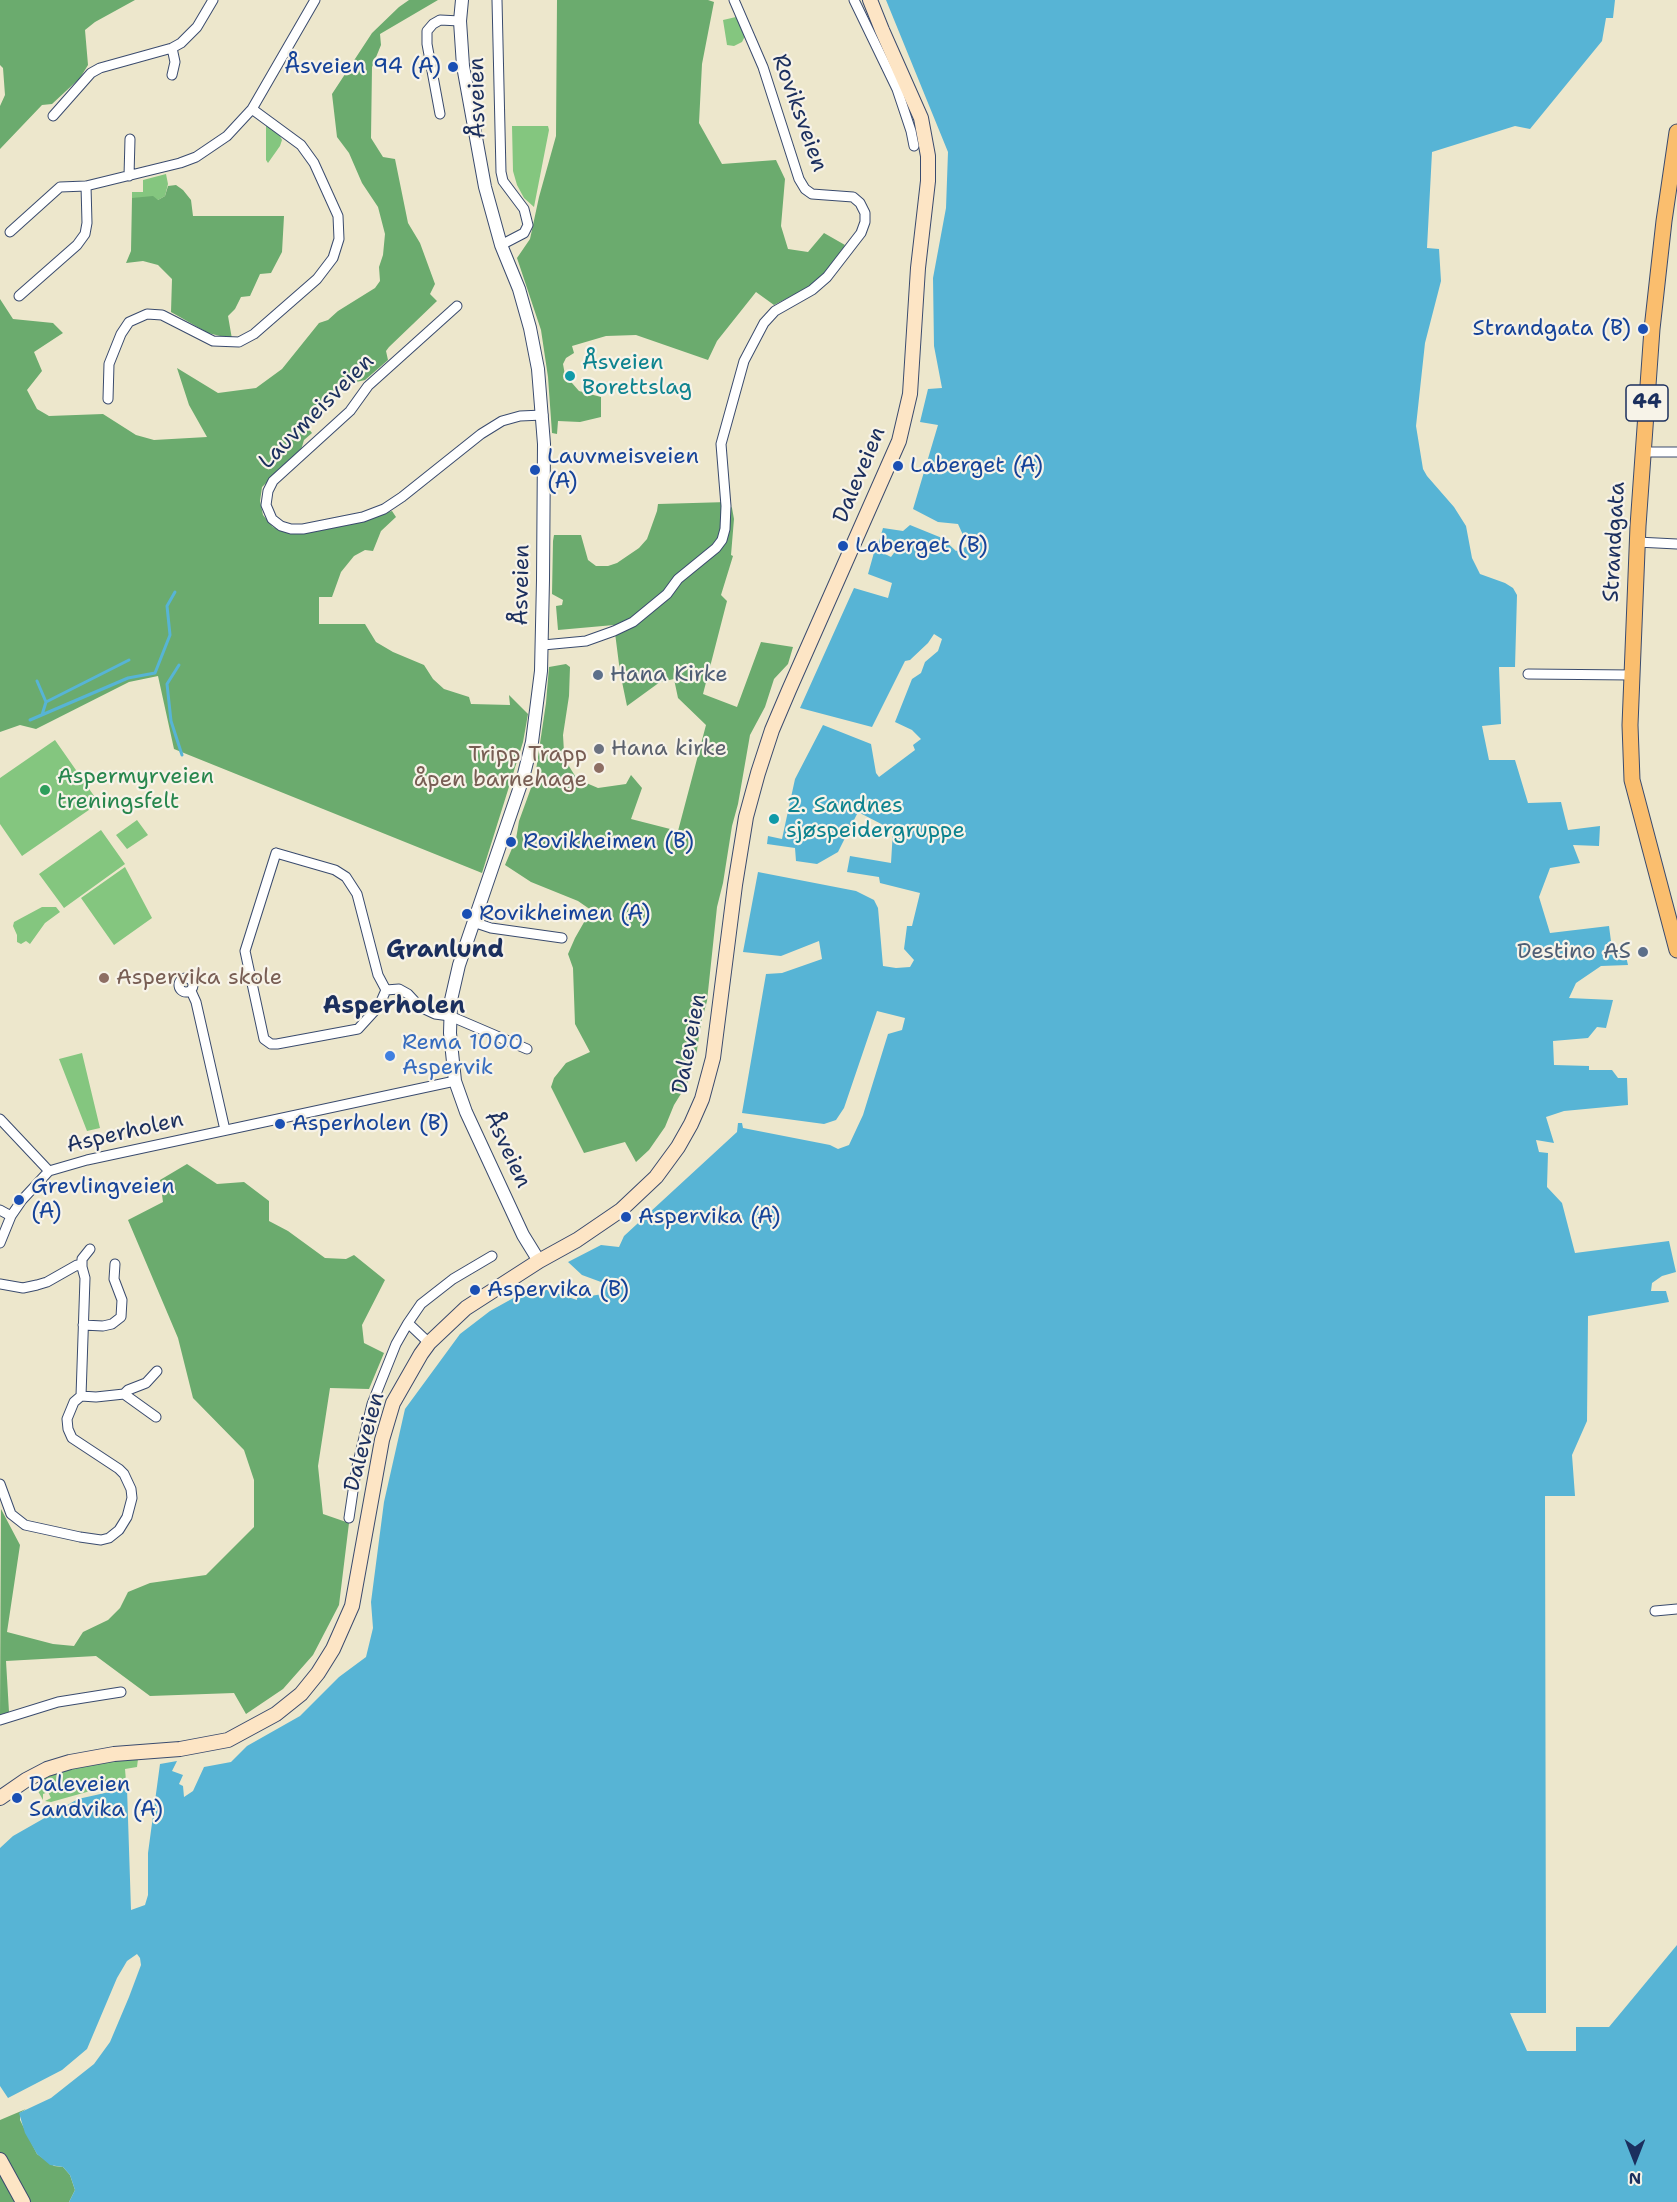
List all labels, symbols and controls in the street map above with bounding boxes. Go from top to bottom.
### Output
street label: Roviksveien [766,51,832,175]
place label: Åsveien 94 (A) [284,54,441,80]
street label: Åsveien [464,57,492,139]
marker: Åsveien 94 (A) [446,60,460,74]
place label: Strandgata (B) [1473,316,1631,342]
marker: Strandgata (B) [1636,322,1650,336]
street label: Lauvmeisveien [254,349,380,475]
place label: Åsveien Borettslag [582,350,692,402]
marker: Åsveien Borettslag [563,369,577,383]
road number: 44 [1626,385,1668,421]
street label: Daleveien [828,423,892,527]
place label: Lauvmeisveien (A) [547,444,699,496]
place label: Laberget (A) [910,453,1043,479]
marker: Laberget (A) [891,459,905,473]
marker: Lauvmeisveien (A) [528,463,542,477]
street label: Strandgata [1599,481,1631,603]
place label: Laberget (B) [855,533,988,559]
marker: Laberget (B) [836,539,850,553]
street label: Åsveien [508,544,536,626]
place label: Hana Kirke [610,662,728,688]
marker: Hana Kirke [591,668,605,682]
place label: Hana kirke [611,736,727,762]
place label: Tripp Trapp åpen barnehage [414,742,587,794]
marker: Hana kirke [592,742,606,756]
marker: Tripp Trapp åpen barnehage [592,761,606,775]
place label: Aspermyrveien treningsfelt [57,764,214,816]
marker: Aspermyrveien treningsfelt [38,783,52,797]
place label: 2. Sandnes sjøspeidergruppe [786,793,965,844]
marker: 2. Sandnes sjøspeidergruppe [767,812,781,826]
place label: Rovikheimen (B) [523,829,694,855]
marker: Rovikheimen (B) [504,835,518,849]
place label: Rovikheimen (A) [479,901,650,927]
marker: Rovikheimen (A) [460,907,474,921]
district label: Granlund [386,937,504,965]
place label: Destino AS [1517,939,1631,965]
marker: Destino AS [1636,945,1650,959]
place label: Aspervika skole [116,965,282,991]
marker: Aspervika skole [97,971,111,985]
street label: Daleveien [667,992,713,1096]
district label: Asperholen [323,993,465,1021]
place label: Rema 1000 Aspervik [402,1030,523,1082]
marker: Rema 1000 Aspervik [383,1049,397,1063]
street label: Asperholen [64,1107,186,1159]
street label: Åsveien [478,1108,536,1192]
place label: Asperholen (B) [292,1111,449,1137]
marker: Asperholen (B) [273,1117,287,1131]
place label: Grevlingveien (A) [31,1174,175,1226]
marker: Grevlingveien (A) [12,1193,26,1207]
place label: Aspervika (A) [638,1204,780,1230]
marker: Aspervika (A) [619,1210,633,1224]
place label: Aspervika (B) [487,1277,629,1303]
marker: Aspervika (B) [468,1283,482,1297]
street label: Daleveien [339,1390,391,1494]
place label: Daleveien Sandvika (A) [29,1772,163,1824]
marker: Daleveien Sandvika (A) [10,1791,24,1805]
north arrow [1605,2130,1665,2190]
text: N [1629,2168,1641,2189]

